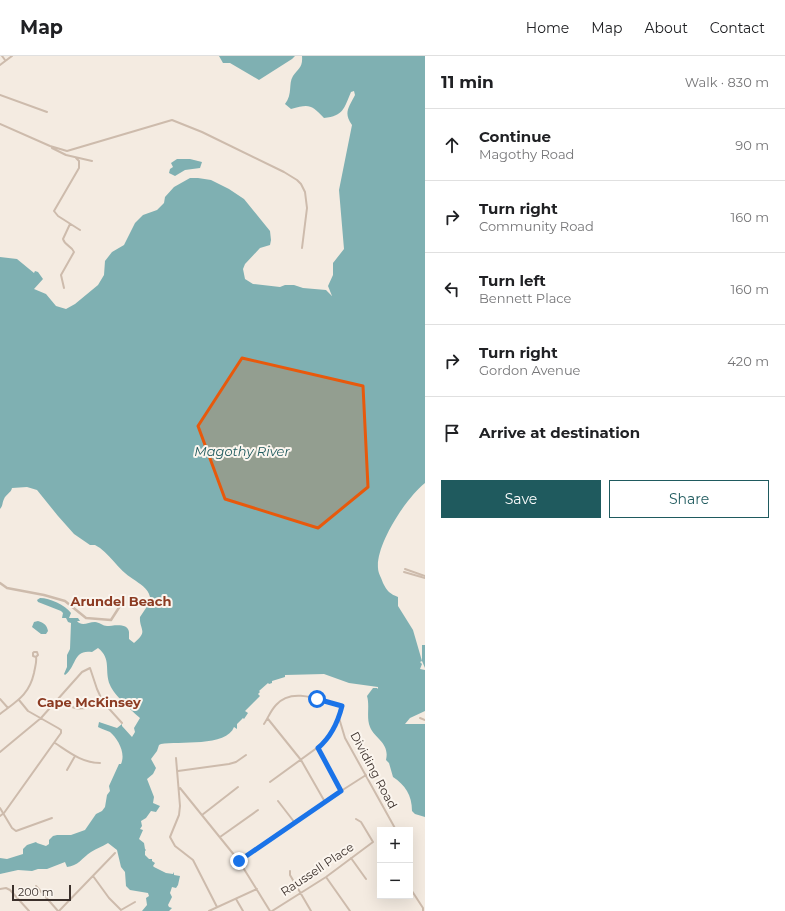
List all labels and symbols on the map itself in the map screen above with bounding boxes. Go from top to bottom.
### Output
water label: Magothy River [194,443,290,459]
district label: Arundel Beach [70,593,171,609]
route start [308,690,326,708]
district label: Cape McKinsey [37,694,141,710]
street label: Dividing Road [347,729,401,811]
street label: Raussell Place [278,839,356,899]
route end [230,852,248,870]
scale bar [12,883,71,902]

